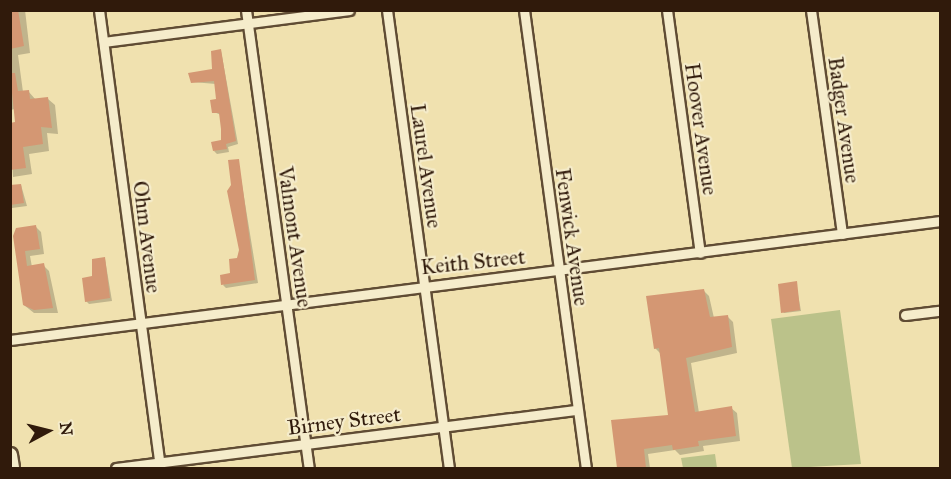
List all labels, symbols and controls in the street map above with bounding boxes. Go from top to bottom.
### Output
street label: Badger Avenue [823,55,865,185]
street label: Hoover Avenue [679,61,723,197]
street label: Laurel Avenue [405,102,447,230]
street label: Valmont Avenue [273,165,317,309]
street label: Fenwick Avenue [550,167,594,307]
street label: Ohm Avenue [128,179,166,295]
street label: Keith Street [420,244,526,280]
north arrow [18,401,78,461]
street label: Birney Street [286,402,402,440]
text: N [56,421,77,437]

